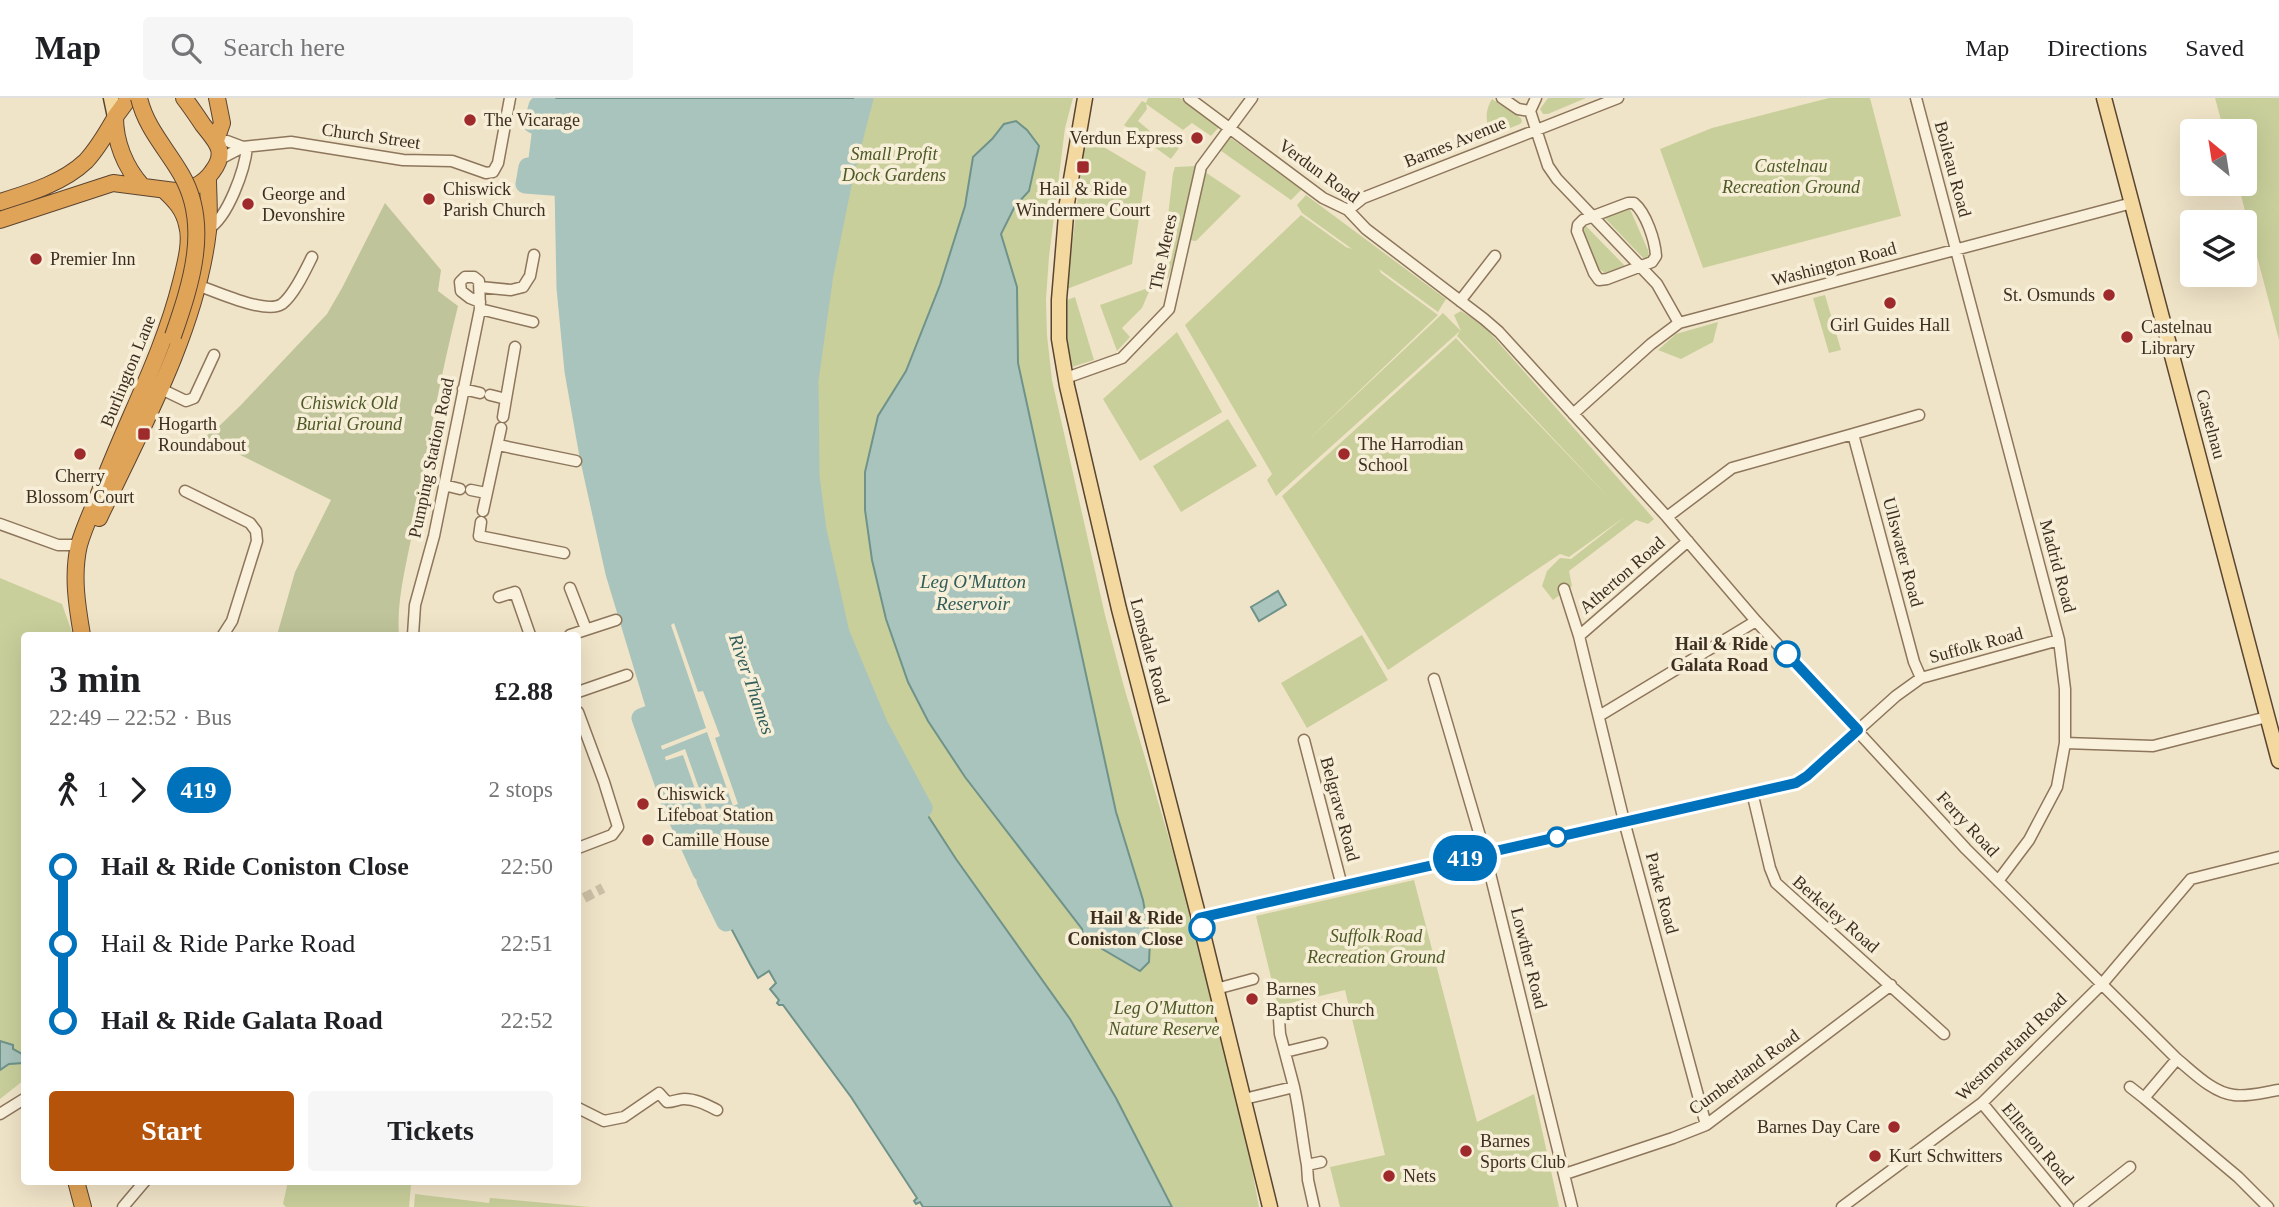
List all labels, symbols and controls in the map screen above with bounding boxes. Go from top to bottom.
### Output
search box [143,17,633,80]
icon: search [167,29,205,67]
text: Map [35,30,101,66]
text: Search here [223,33,345,62]
text: Map [1965,35,2009,61]
text: Directions [2047,35,2147,61]
text: Saved [2185,35,2244,61]
place label: The Vicarage [484,110,580,130]
marker: The Vicarage [462,112,478,128]
street label: Barnes Avenue [1401,112,1509,172]
street label: Church Street [320,119,422,153]
street label: Boileau Road [1931,119,1975,219]
north arrow [2180,119,2258,196]
map controls [2180,119,2257,287]
place label: Verdun Express [1070,128,1183,148]
marker: Verdun Express [1189,130,1205,146]
street label: Verdun Road [1275,135,1363,207]
park label: Small Profit Dock Gardens [841,144,946,185]
park label: Castelnau Recreation Ground [1721,156,1861,197]
marker: Hail & Ride Windermere Court [1075,159,1091,175]
place label: Chiswick Parish Church [443,179,546,220]
place label: Hail & Ride Windermere Court [1016,179,1150,220]
place label: George and Devonshire [262,184,345,225]
marker: Chiswick Parish Church [421,191,437,207]
marker: George and Devonshire [240,196,256,212]
button: layers [2180,210,2257,287]
street label: The Meres [1145,212,1181,292]
street label: Washington Road [1770,238,1898,290]
place label: Premier Inn [50,249,135,269]
marker: Premier Inn [28,251,44,267]
place label: St. Osmunds [2003,285,2095,305]
marker: St. Osmunds [2101,287,2117,303]
marker: Girl Guides Hall [1882,295,1898,311]
street label: Burlington Lane [97,312,159,430]
place label: Girl Guides Hall [1830,315,1950,335]
place label: Castelnau Library [2141,317,2212,358]
marker: Castelnau Library [2119,329,2135,345]
street label: Pumping Station Road [404,376,458,540]
street label: Castelnau [2192,387,2230,461]
park label: Chiswick Old Burial Ground [296,393,403,434]
place label: Hogarth Roundabout [158,414,246,455]
marker: Hogarth Roundabout [136,426,152,442]
place label: The Harrodian School [1358,434,1463,475]
marker: Cherry Blossom Court [72,446,88,462]
marker: The Harrodian School [1336,446,1352,462]
place label: Cherry Blossom Court [26,466,134,507]
street label: Ullswater Road [1879,495,1927,609]
street label: Madrid Road [2036,517,2080,615]
street label: Atherton Road [1575,533,1669,617]
water label: Leg O'Mutton Reservoir [919,571,1026,614]
street label: Lonsdale Road [1126,596,1174,706]
street label: Suffolk Road [1927,623,2025,667]
water label: River Thames [725,630,779,737]
place label: Hail & Ride Galata Road [1670,634,1768,675]
marker: Hail & Ride Galata Road [1774,641,1800,667]
text: 3 min [49,658,141,700]
text: £2.88 [495,677,553,706]
text: 22:49 – 22:52 · Bus [49,705,232,730]
street label: Belgrave Road [1316,755,1364,863]
icon: walk [49,771,87,809]
icon: forward [119,771,157,809]
text: 1 [97,777,109,802]
text: 419 [181,777,217,803]
text: 2 stops [488,777,553,802]
place label: Chiswick Lifeboat Station [657,784,773,825]
street label: Ferry Road [1933,787,2003,861]
marker: Chiswick Lifeboat Station [635,796,651,812]
unlabelled marker [1547,827,1567,847]
place label: Camille House [662,830,769,850]
marker: Camille House [640,832,656,848]
line badge: 419 [1425,835,1505,881]
text: 419 [1447,845,1483,871]
street label: Parke Road [1642,850,1682,936]
text: Hail & Ride Coniston Close [101,852,409,881]
text: 22:50 [501,854,553,879]
street label: Berkeley Road [1789,871,1883,957]
street label: Lowther Road [1507,905,1551,1011]
place label: Hail & Ride Coniston Close [1067,908,1183,949]
marker: Hail & Ride Coniston Close [1189,915,1215,941]
park label: Suffolk Road Recreation Ground [1306,926,1446,967]
text: Hail & Ride Parke Road [101,929,355,958]
text: 22:51 [501,931,553,956]
place label: Barnes Baptist Church [1266,979,1375,1020]
street label: Westmoreland Road [1952,989,2070,1105]
marker: Barnes Baptist Church [1244,991,1260,1007]
park label: Leg O'Mutton Nature Reserve [1108,998,1219,1039]
text: Hail & Ride Galata Road [101,1006,383,1035]
text: 22:52 [501,1008,553,1033]
street label: Cumberland Road [1685,1025,1803,1119]
button: Start [49,1091,294,1171]
button: Tickets [308,1091,553,1171]
street label: Ellerton Road [1998,1099,2078,1189]
place label: Barnes Day Care [1757,1117,1880,1137]
marker: Barnes Day Care [1886,1119,1902,1135]
place label: Barnes Sports Club [1480,1131,1566,1172]
marker: Barnes Sports Club [1458,1143,1474,1159]
place label: Kurt Schwitters [1889,1146,2002,1166]
marker: Kurt Schwitters [1867,1148,1883,1164]
place label: Nets [1403,1166,1436,1186]
marker: Nets [1381,1168,1397,1184]

